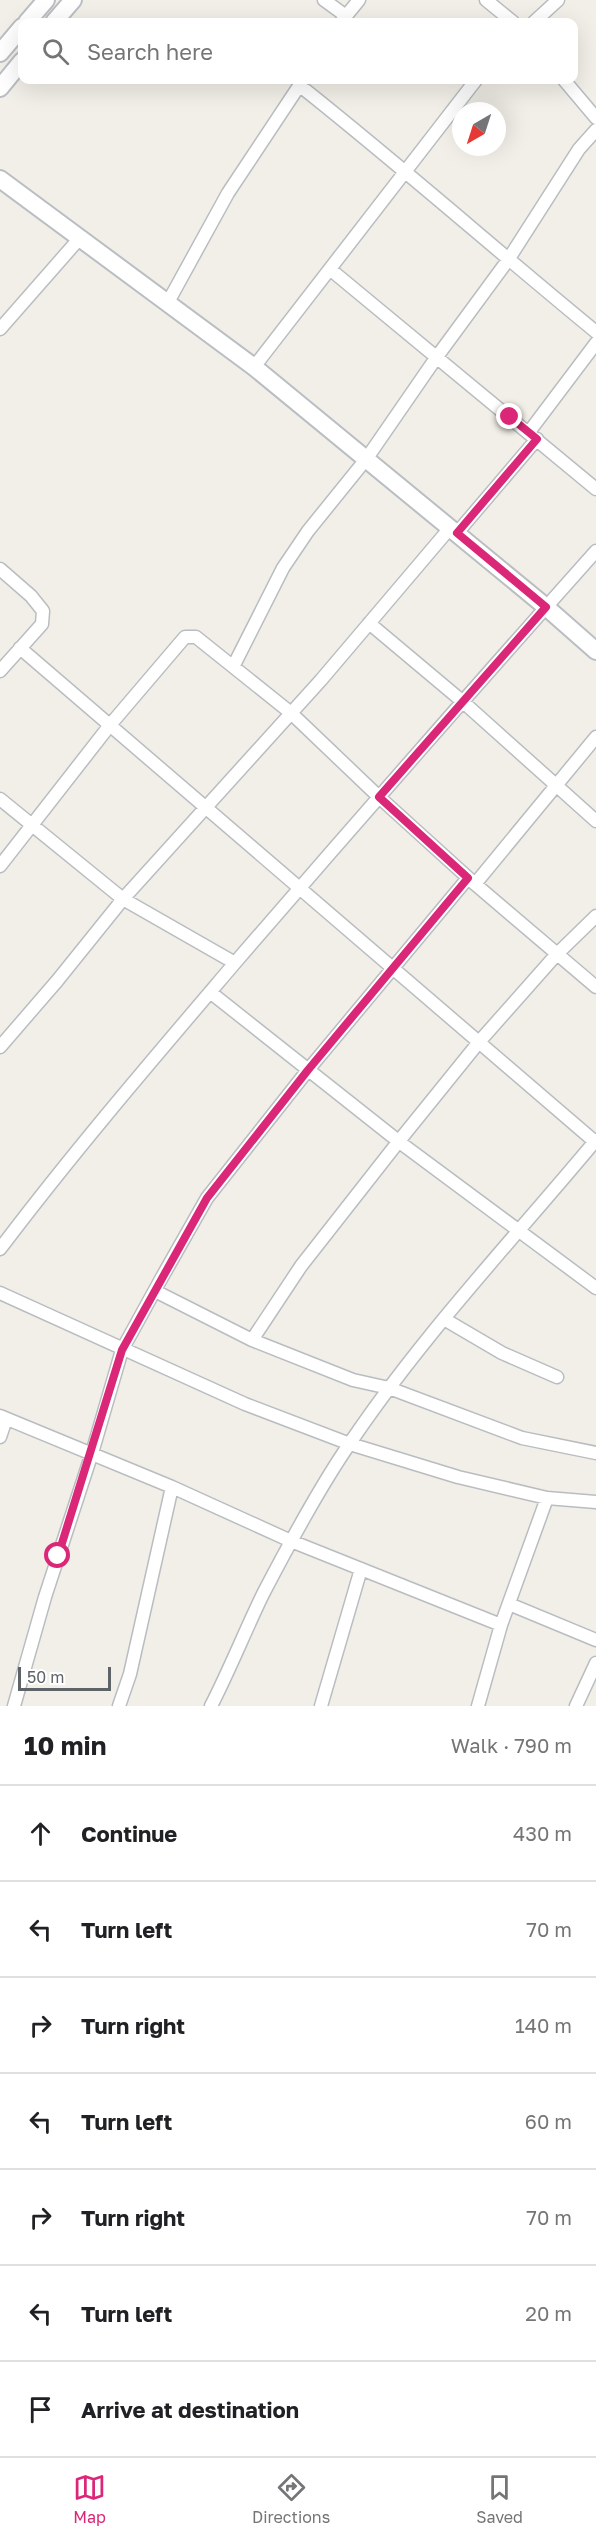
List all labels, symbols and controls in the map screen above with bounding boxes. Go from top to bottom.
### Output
search box [18,18,578,84]
icon: search [39,35,72,68]
text: Search here [87,38,213,65]
north arrow [452,102,506,156]
route end [496,403,522,429]
route start [44,1542,70,1568]
scale bar [18,1664,111,1692]
text: 50 m [27,1667,64,1687]
text: 10 min [24,1730,106,1761]
text: Walk · 790 m [451,1733,572,1757]
icon: ahead [24,1817,57,1850]
text: Continue [81,1820,177,1847]
text: 430 m [513,1821,572,1845]
icon: left [24,1913,57,1946]
text: Turn left [81,1916,172,1943]
text: 70 m [526,1917,572,1941]
icon: right [24,2009,57,2042]
text: Turn right [81,2012,185,2039]
text: 140 m [515,2013,572,2037]
icon: left [24,2105,57,2138]
text: Turn left [81,2108,172,2135]
text: 60 m [525,2109,572,2133]
icon: right [24,2201,57,2234]
text: Turn right [81,2204,185,2231]
text: 70 m [526,2205,572,2229]
icon: left [24,2297,57,2330]
text: Turn left [81,2300,172,2327]
text: 20 m [525,2301,572,2325]
icon: arrive [24,2393,57,2426]
text: Arrive at destination [81,2396,299,2423]
tab: Map [73,2471,106,2527]
tab: Directions [252,2471,330,2527]
tab: Saved [476,2471,523,2527]

